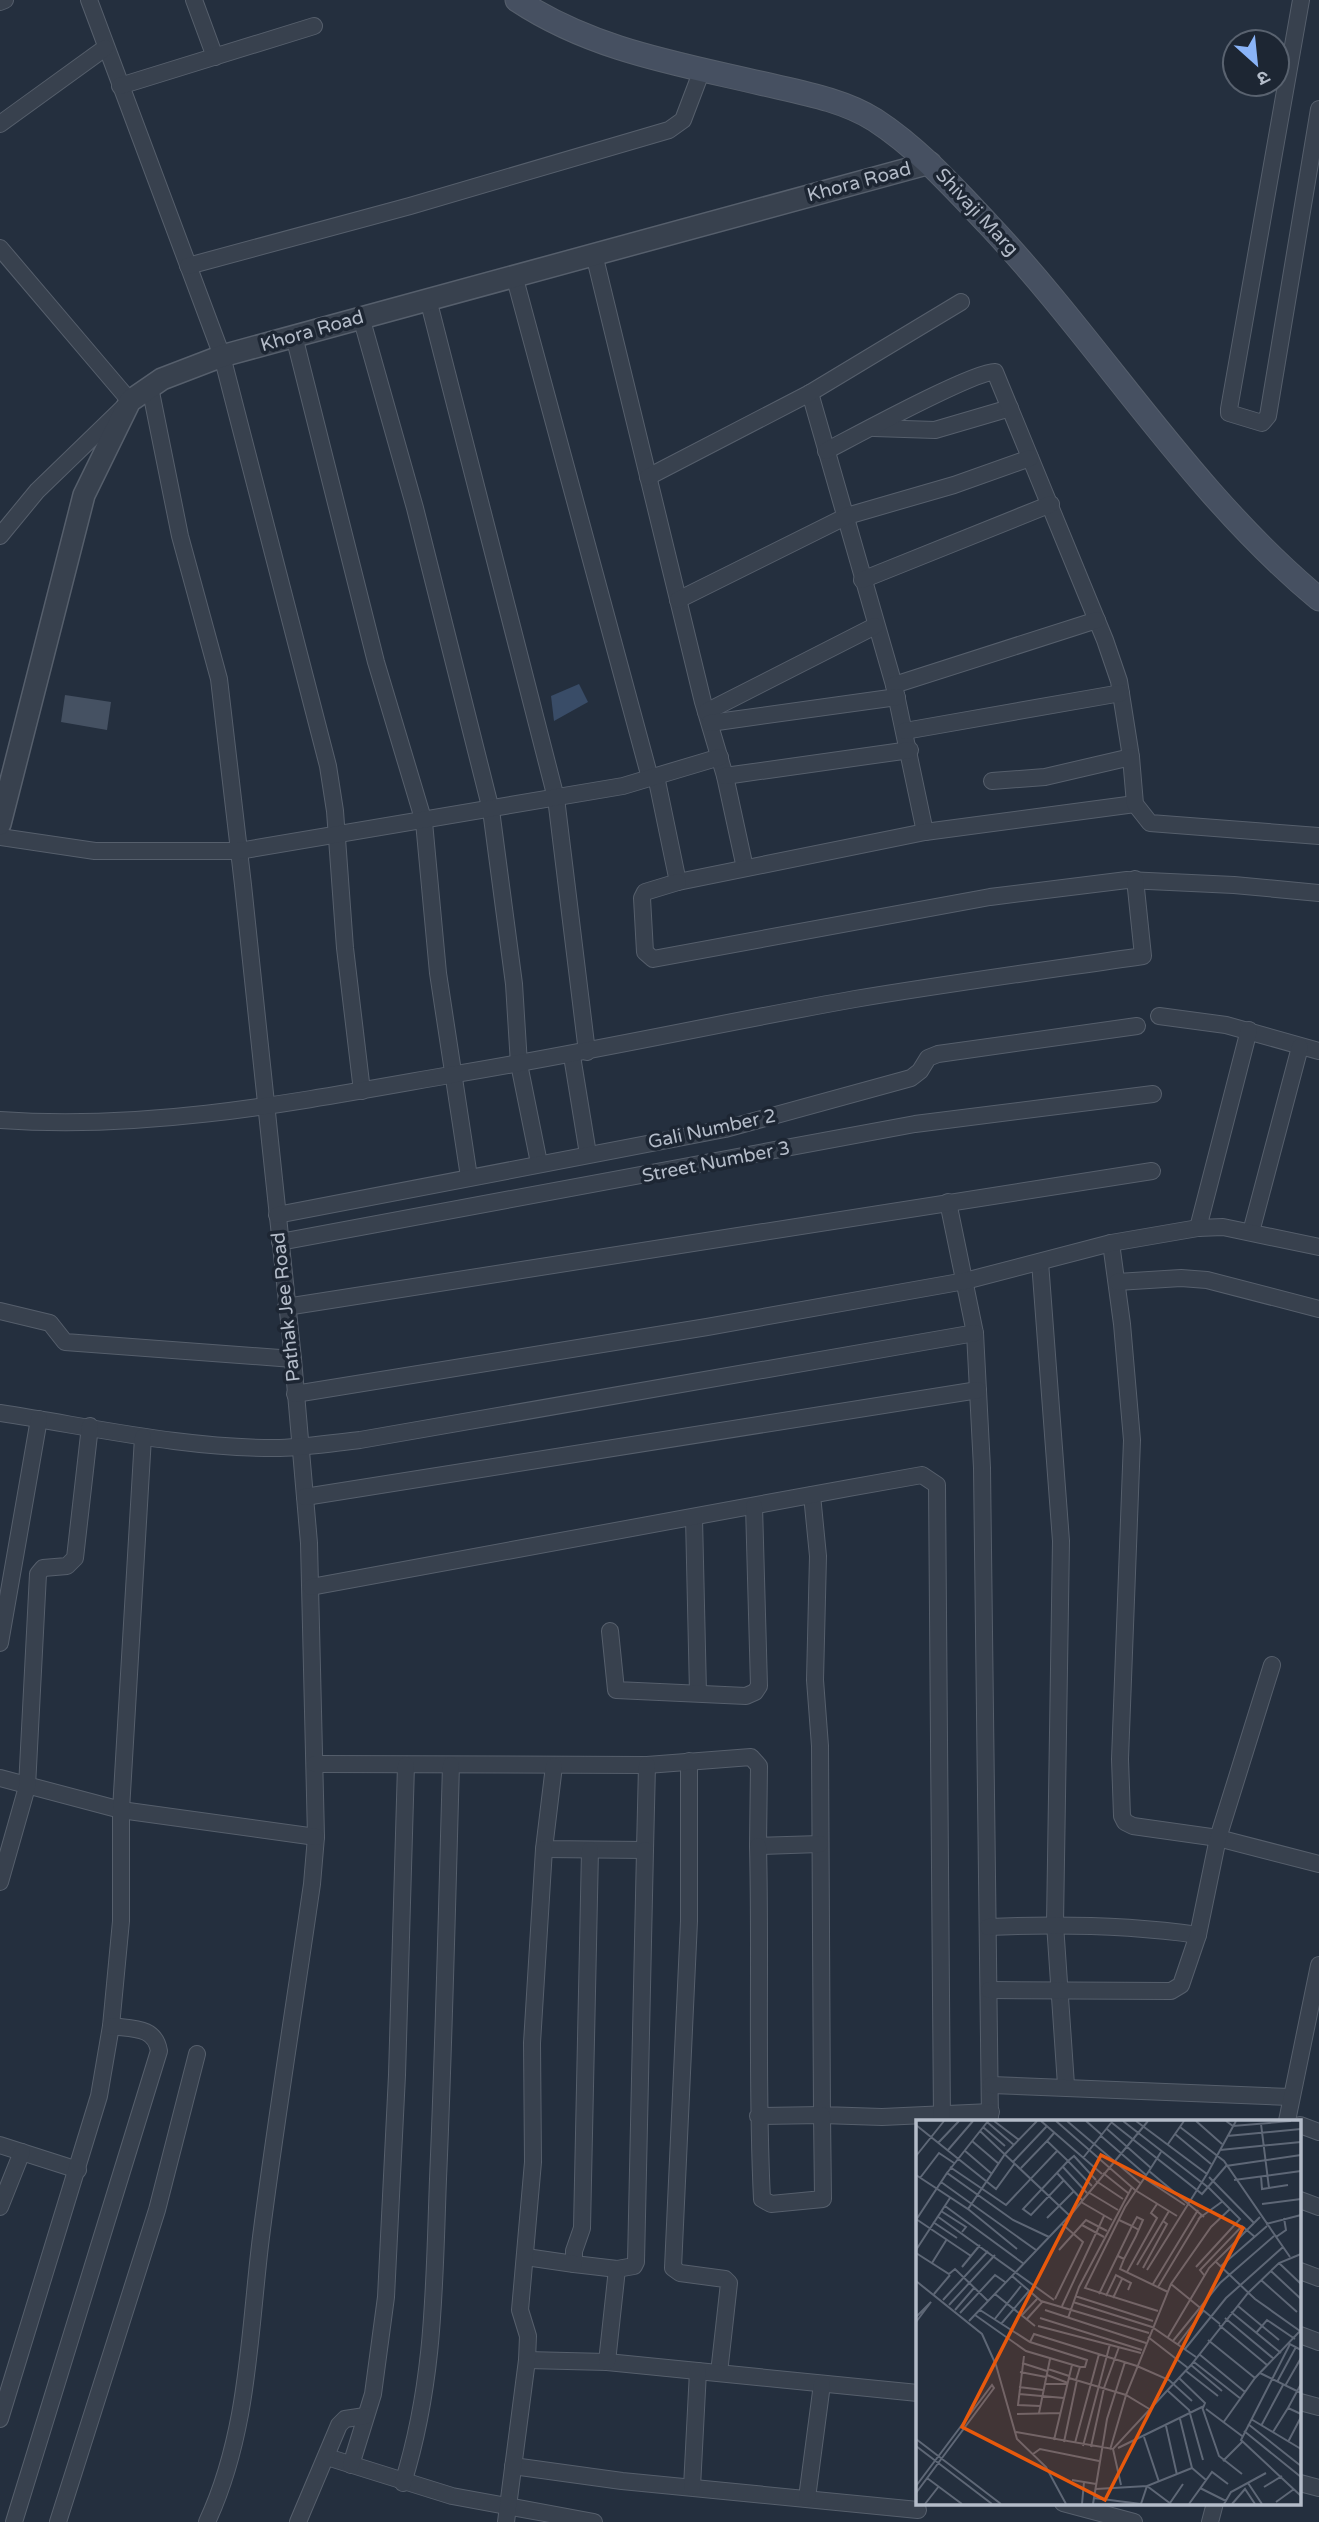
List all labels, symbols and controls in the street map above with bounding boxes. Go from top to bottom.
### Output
north arrow [1221,28,1291,98]
text: उ [1253,65,1273,90]
street label: Khora Road [805,158,913,206]
street label: Shivaji Marg [931,164,1023,260]
street label: Khora Road [258,306,366,356]
street label: Gali Number 2 [646,1105,778,1153]
street label: Street Number 3 [640,1137,792,1187]
street label: Pathak Jee Road [267,1231,305,1383]
inset map [916,2120,1302,2504]

